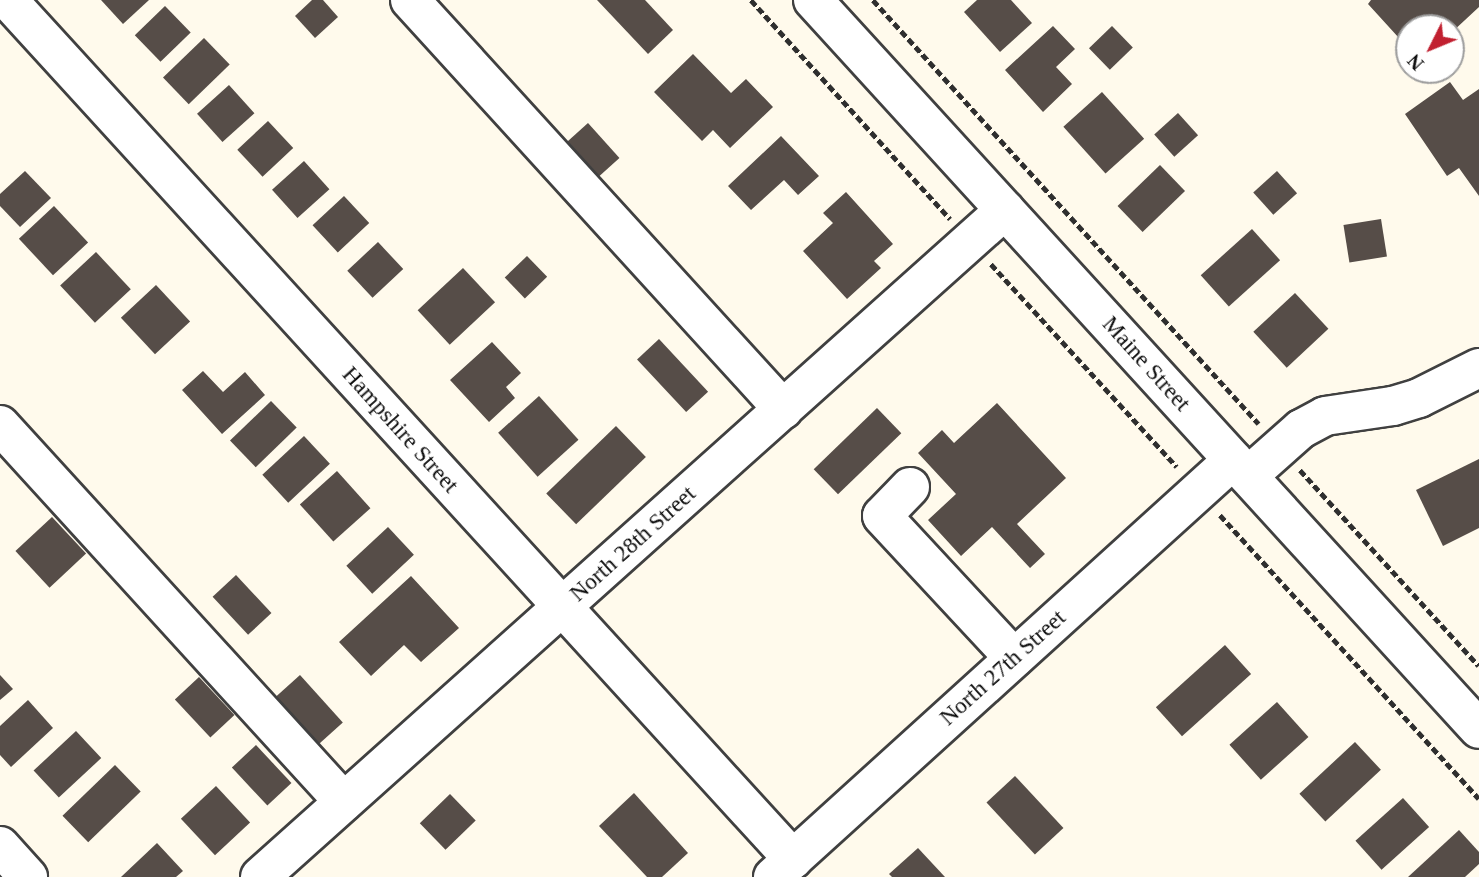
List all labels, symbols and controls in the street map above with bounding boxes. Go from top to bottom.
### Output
north arrow [1395,14,1465,84]
text: N [1403,50,1428,74]
street label: Maine Street [1096,311,1196,417]
street label: Hampshire Street [336,361,464,499]
street label: North 28th Street [564,480,702,608]
street label: North 27th Street [934,604,1072,732]

